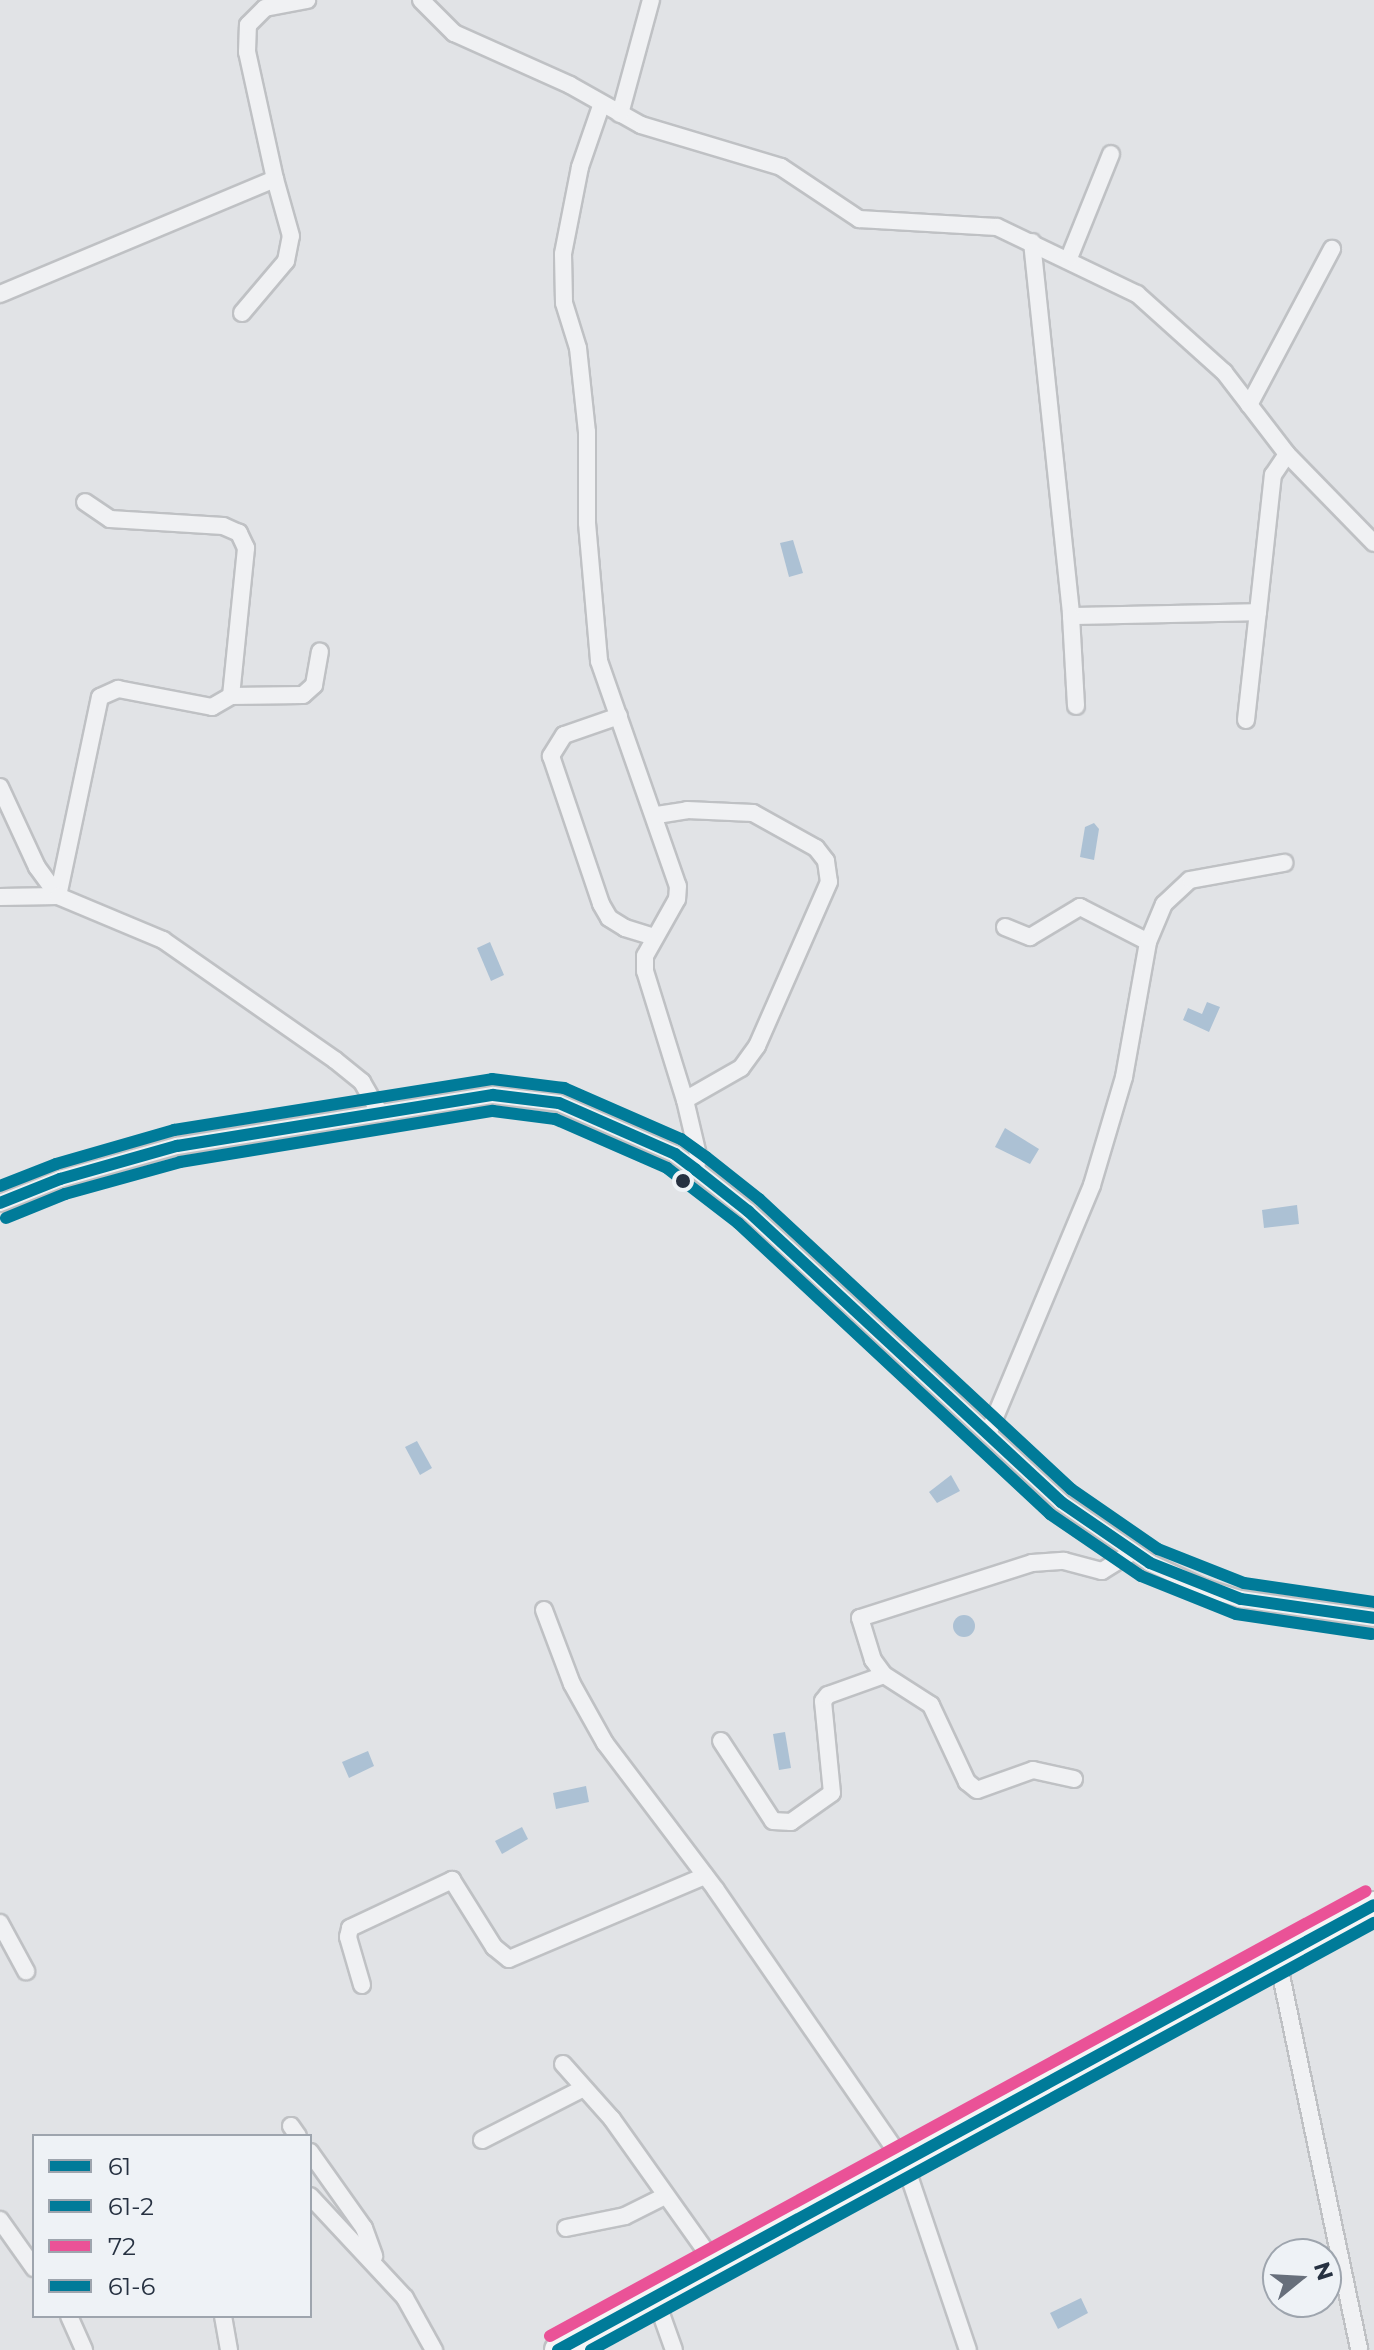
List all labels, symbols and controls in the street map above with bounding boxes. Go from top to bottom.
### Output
unlabelled marker [675,1173,691,1189]
legend [32,2134,312,2318]
text: 61 [108,2152,131,2181]
text: 61-2 [108,2192,154,2221]
text: 72 [108,2232,136,2261]
north arrow [1262,2238,1342,2318]
text: N [1308,2258,1339,2284]
text: 61-6 [108,2272,155,2301]

